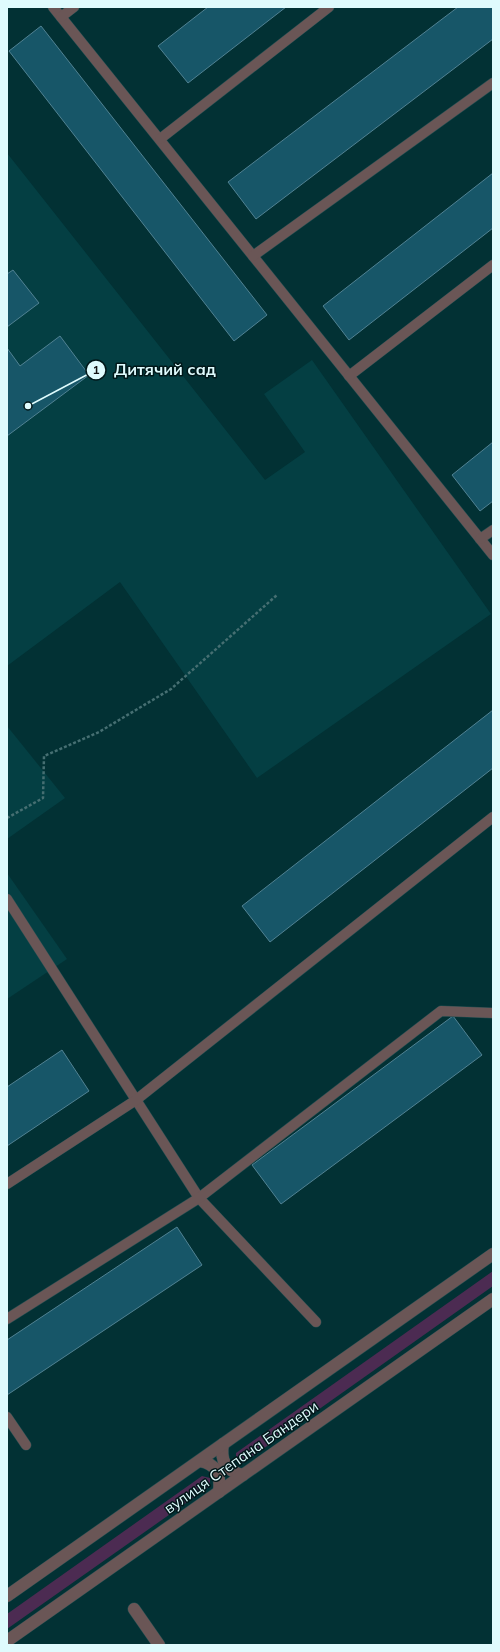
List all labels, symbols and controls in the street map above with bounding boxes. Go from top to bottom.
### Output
callout: Дитячий сад [86,356,224,384]
text: Дитячий сад [114,359,216,379]
text: 1 [92,362,100,377]
street label: вулиця Степана Бандери [160,1396,322,1518]

